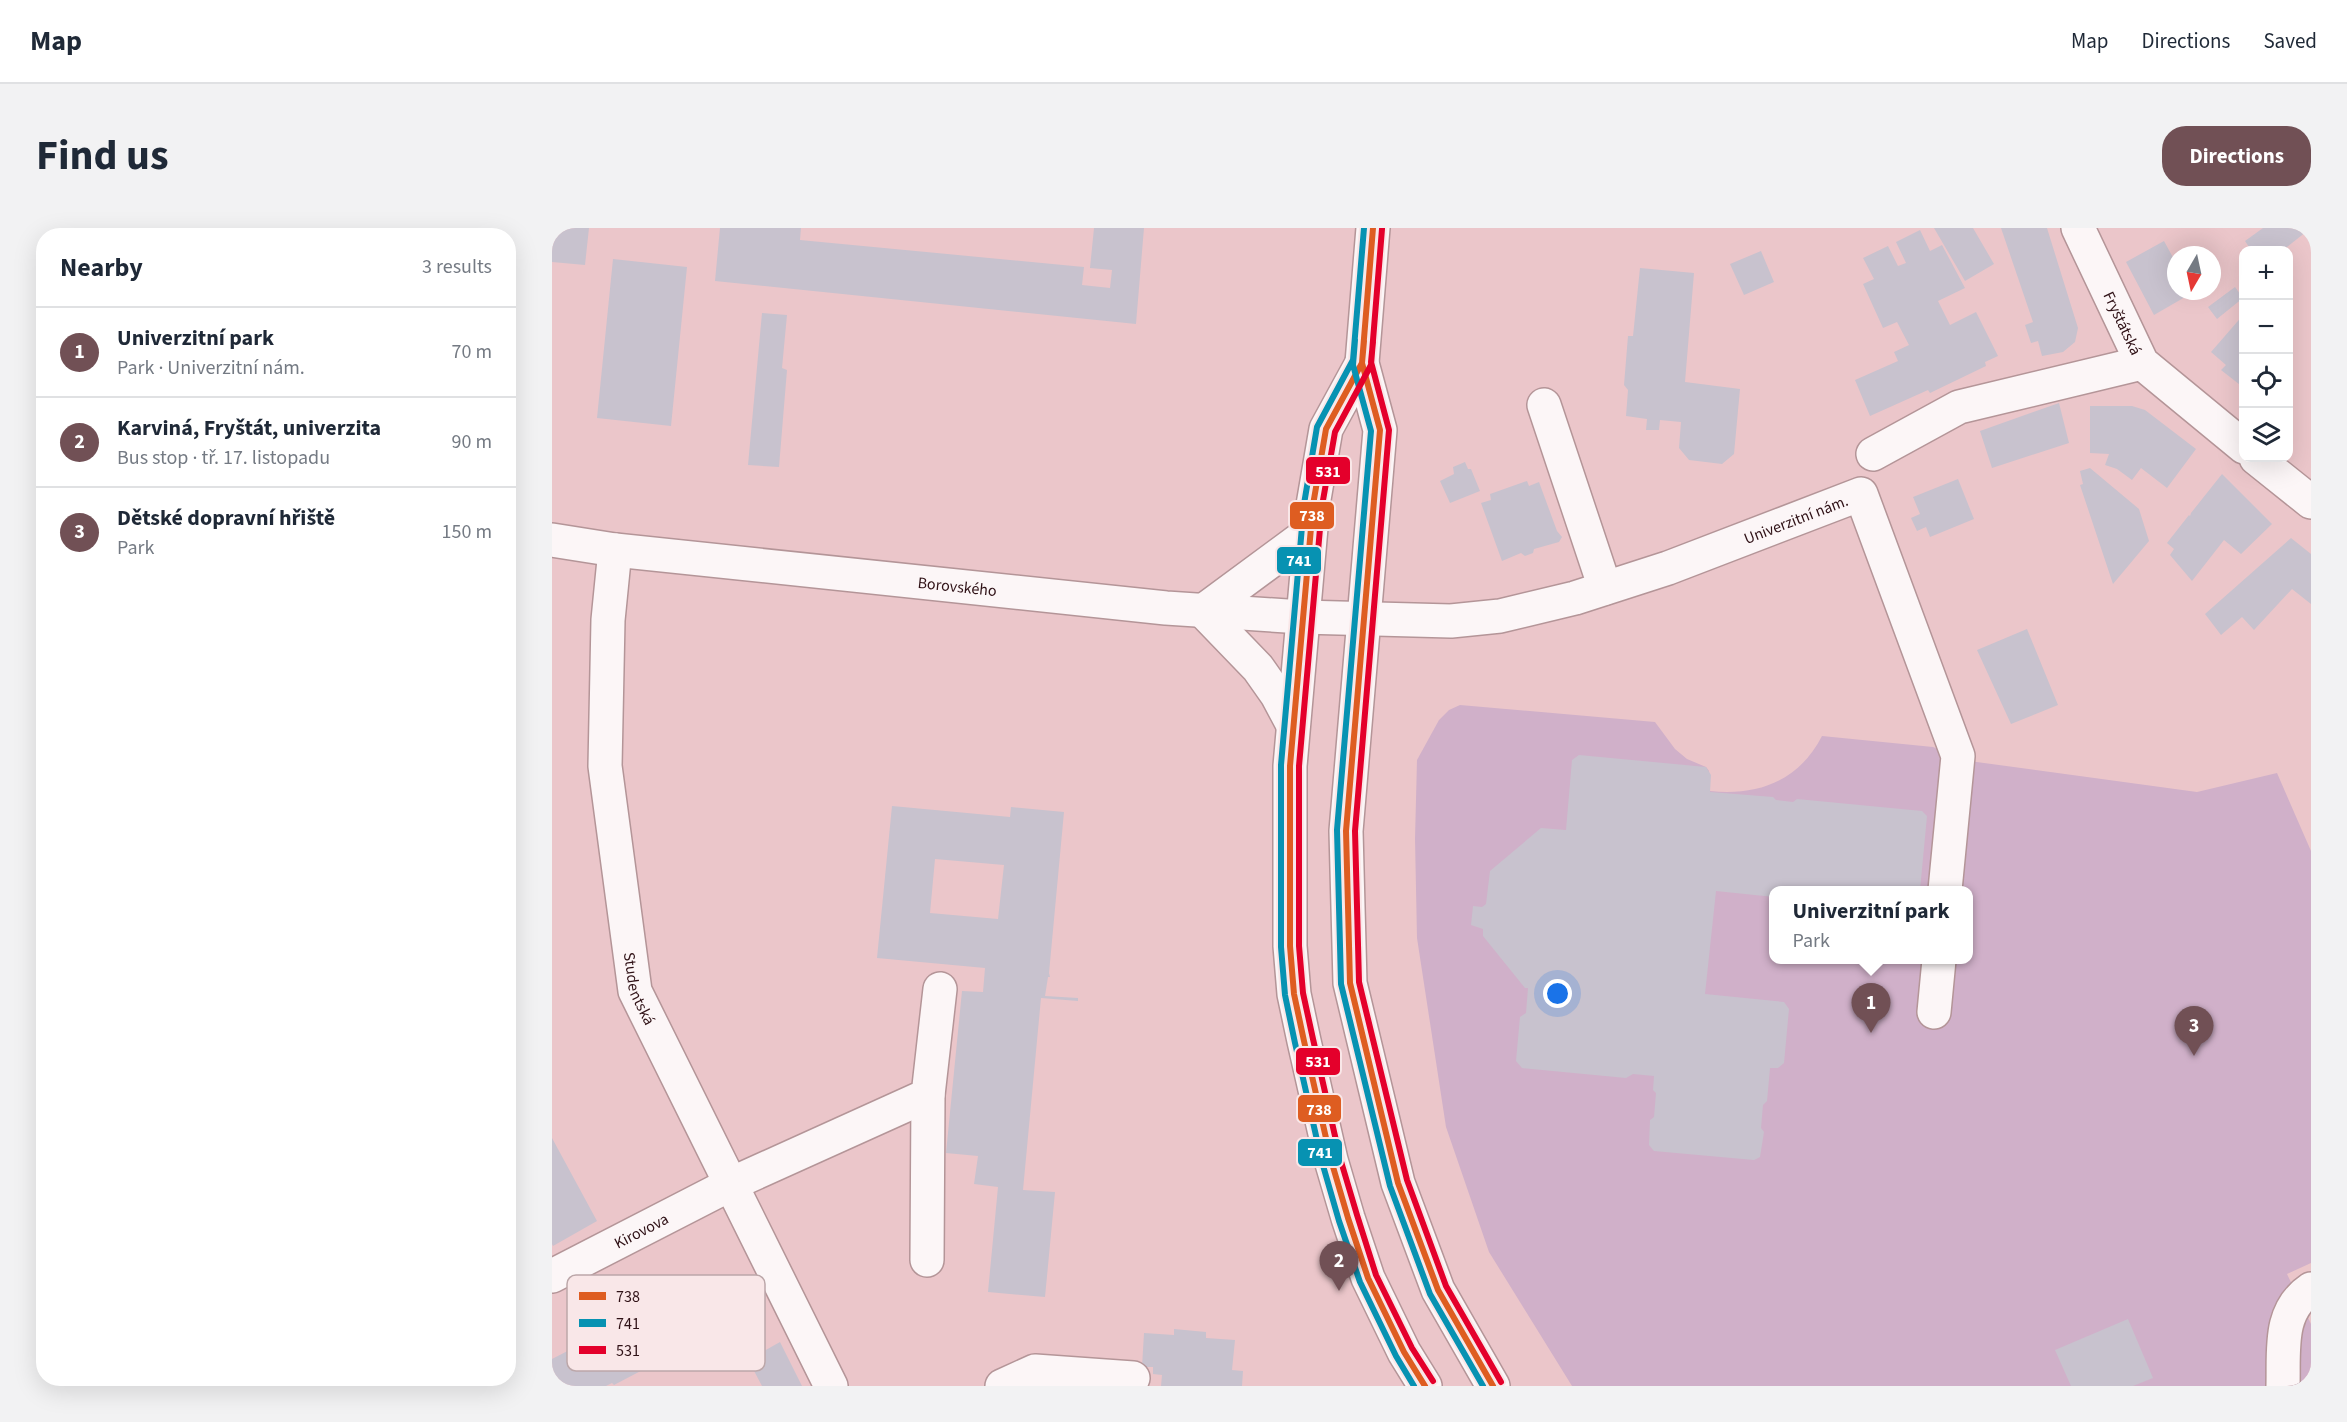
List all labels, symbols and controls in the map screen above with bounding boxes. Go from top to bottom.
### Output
text: Map [30,21,82,61]
text: Map [2071,26,2109,56]
text: Directions [2142,26,2230,56]
text: Saved [2263,26,2317,56]
text: Find us [36,126,169,186]
button: Directions [2162,126,2311,186]
north arrow [2167,246,2221,300]
map controls [2239,246,2293,462]
button: + [2239,246,2293,300]
text: Nearby [60,249,143,286]
text: 3 results [422,253,492,281]
street label: Fryštátská [2098,288,2147,359]
button: − [2239,300,2293,354]
text: Univerzitní park [117,322,274,354]
text: 1 [74,338,85,366]
text: 70 m [452,338,492,366]
text: Park · Univerzitní nám. [117,354,305,382]
button: locate [2239,354,2293,408]
button: layers [2239,408,2293,462]
text: Karviná, Fryštát, univerzita [117,412,381,444]
text: 2 [74,428,85,456]
text: 90 m [452,428,492,456]
text: Bus stop · tř. 17. listopadu [117,444,330,472]
line badge: 531 [1305,456,1351,485]
text: 531 [1315,461,1341,483]
street label: Univerzitní nám. [1741,490,1851,550]
line badge: 738 [1289,501,1335,530]
text: Dětské dopravní hřiště [117,502,335,534]
text: 738 [1299,505,1325,527]
text: 3 [74,518,85,546]
text: 150 m [442,518,492,546]
text: Park [117,534,154,562]
line badge: 741 [1276,546,1322,575]
text: 741 [1286,550,1312,572]
street label: Borovského [917,572,998,602]
popup [1769,886,1973,964]
text: Univerzitní park [1792,895,1950,927]
text: Park [1792,927,1830,955]
street label: Studentská [618,951,660,1029]
your location [1543,979,1572,1008]
pin: 1 [1852,984,1890,1033]
pin: 3 [2174,1006,2214,1056]
line badge: 531 [1295,1047,1341,1076]
text: 531 [1305,1051,1331,1073]
line badge: 738 [1297,1094,1342,1123]
text: 738 [1306,1099,1332,1121]
line badge: 741 [1297,1138,1343,1167]
text: 741 [1307,1142,1333,1164]
street label: Kirovova [610,1208,672,1254]
pin: 2 [1320,1242,1358,1291]
legend [567,1275,765,1371]
text: 738 [616,1286,640,1308]
text: 741 [616,1313,640,1335]
text: 531 [616,1340,640,1362]

